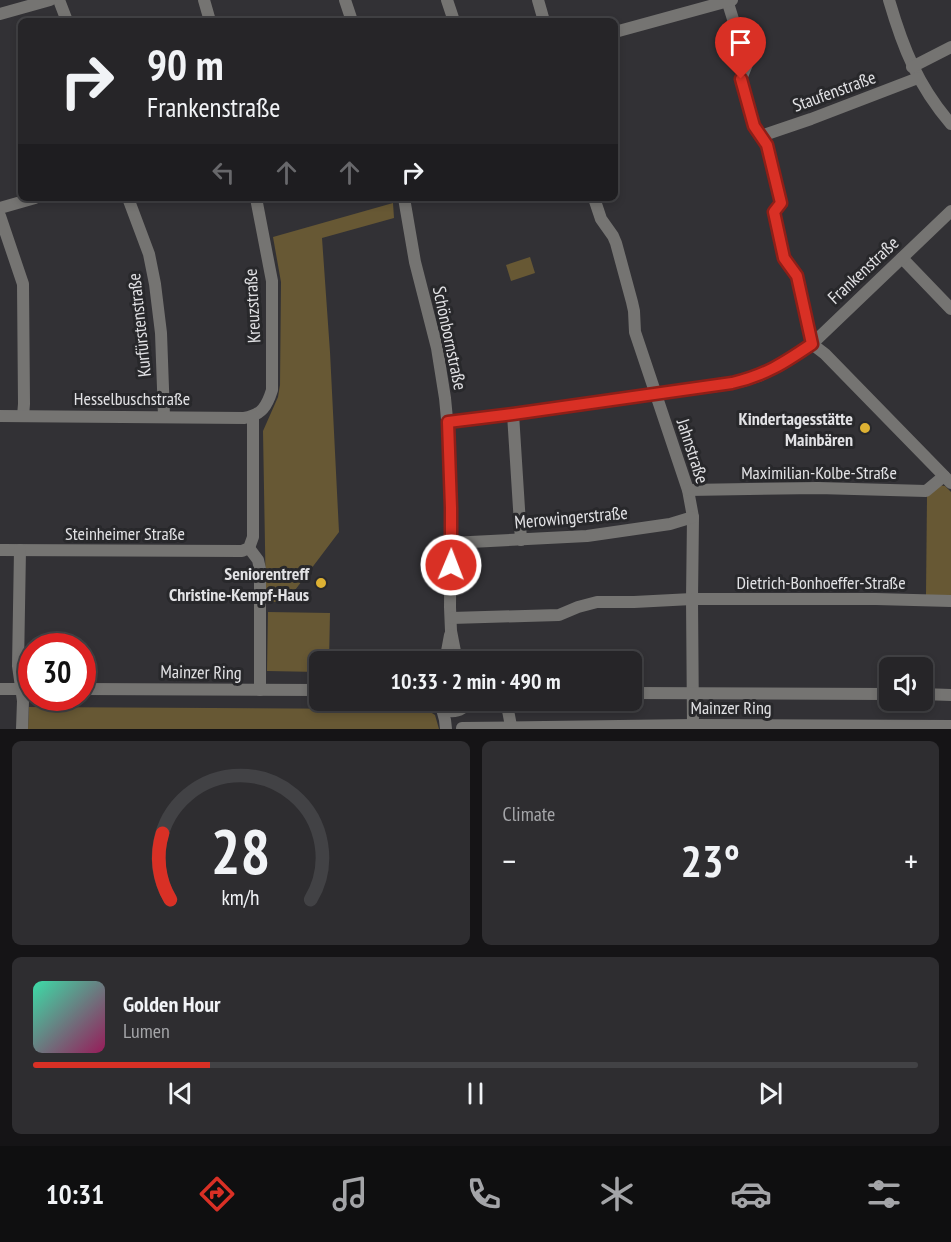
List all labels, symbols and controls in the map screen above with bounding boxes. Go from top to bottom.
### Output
pin [715,17,766,79]
icon: arrive [724,26,757,59]
text: 90 m [147,37,224,92]
icon: right [48,42,126,120]
street label: Staufenstraße [789,65,879,117]
text: Frankenstraße [147,90,281,124]
icon: left [207,156,240,189]
icon: ahead [270,156,303,189]
icon: ahead [333,156,366,189]
icon: right [396,156,429,189]
street label: Frankenstraße [823,231,903,309]
street label: Kreuzstraße [239,268,265,344]
street label: Kurfürstenstraße [122,272,156,378]
street label: Schönbornstraße [428,284,472,392]
street label: Hesselbuschstraße [74,387,190,410]
place label: Kindertagesstätte Mainbären [738,407,853,451]
street label: Jahnstraße [671,415,714,486]
marker: Kindertagesstätte Mainbären [858,421,872,435]
street label: Maximilian-Kolbe-Straße [741,461,897,484]
street label: Merowingerstraße [514,501,628,533]
street label: Steinheimer Straße [65,522,185,545]
position arrow [419,533,483,597]
place label: Seniorentreff Christine-Kempf-Haus [169,562,310,606]
street label: Dietrich-Bonhoeffer-Straße [736,571,906,594]
marker: Seniorentreff Christine-Kempf-Haus [314,576,328,590]
speed limit sign: 30 [18,633,96,711]
map controls [879,657,933,711]
button: sound [879,657,933,711]
street label: Mainzer Ring [160,660,242,684]
text: 10:33 · 2 min · 490 m [390,667,561,695]
street label: Mainzer Ring [690,696,772,719]
text: Climate [503,801,555,827]
text: 28 [211,810,271,891]
text: 23° [681,831,740,889]
text: − [503,839,516,882]
text: + [904,839,918,882]
text: km/h [222,883,260,911]
text: Golden Hour [123,990,221,1018]
text: Lumen [123,1018,170,1044]
icon: previous [164,1077,197,1110]
icon: pause [459,1077,492,1110]
icon: next [754,1077,787,1110]
icon: directions [196,1173,238,1215]
icon: music [329,1173,371,1215]
icon: phone [463,1173,505,1215]
icon: climate [596,1173,638,1215]
icon: car [730,1173,772,1215]
icon: filters [863,1173,905,1215]
text: 10:31 [46,1177,104,1211]

